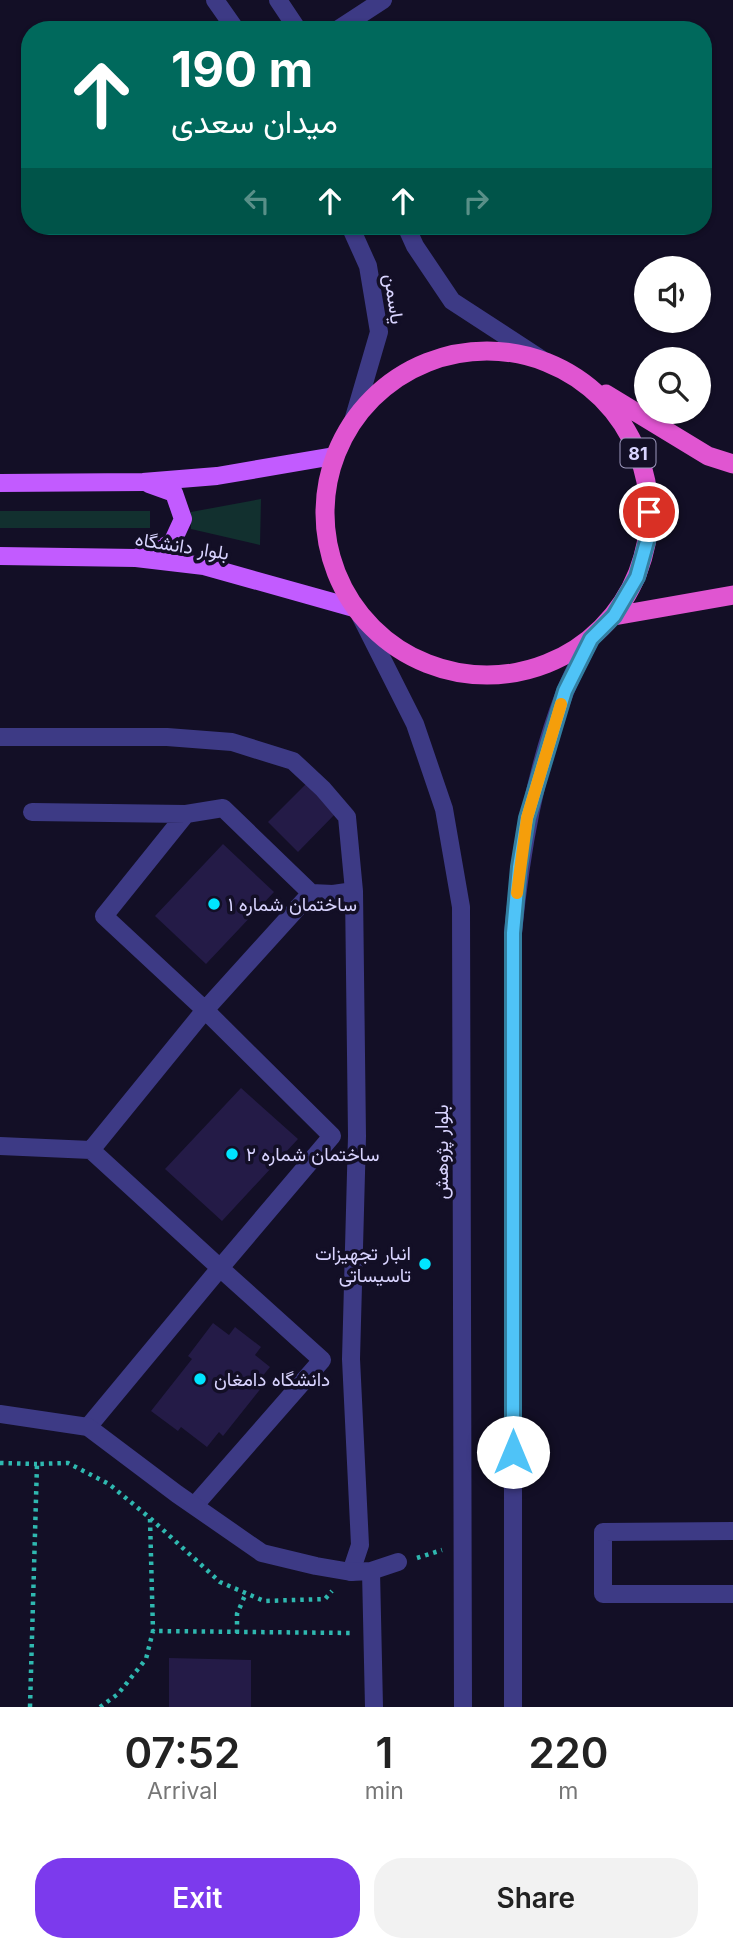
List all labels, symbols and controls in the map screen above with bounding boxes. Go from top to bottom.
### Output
text: 190 m [171,40,313,99]
icon: ahead [56,49,147,140]
text: میدان سعدی [171,102,338,141]
icon: left [238,182,276,220]
icon: ahead [311,182,349,220]
icon: ahead [384,182,422,220]
icon: right [457,182,495,220]
map controls [634,256,711,424]
button: sound [634,256,711,333]
street label: یاسمن [379,272,409,326]
button: search [634,347,711,424]
road number: 81 [620,438,656,467]
pin [619,482,679,542]
icon: arrive [630,493,668,531]
street label: بلوار دانشگاه [133,527,231,565]
place label: ساختمان شماره ۱ [228,893,357,916]
marker: ساختمان شماره ۱ [206,896,222,912]
street label: بلوار پژوهش [430,1104,455,1200]
place label: ساختمان شماره ۲ [246,1143,380,1166]
marker: ساختمان شماره ۲ [224,1146,240,1162]
place label: انبار تجهیزات تاسیساتی [315,1242,411,1287]
marker: انبار تجهیزات تاسیساتی [417,1256,433,1272]
place label: دانشگاه دامغان [214,1368,330,1391]
marker: دانشگاه دامغان [192,1371,208,1387]
position arrow [476,1415,550,1489]
text: 07:52 [124,1727,240,1778]
text: 1 [375,1727,393,1778]
text: 220 [528,1727,608,1778]
text: Arrival [147,1777,218,1805]
text: min [365,1777,404,1805]
text: m [558,1777,579,1805]
button: Exit [35,1858,360,1938]
button: Share [374,1858,698,1938]

